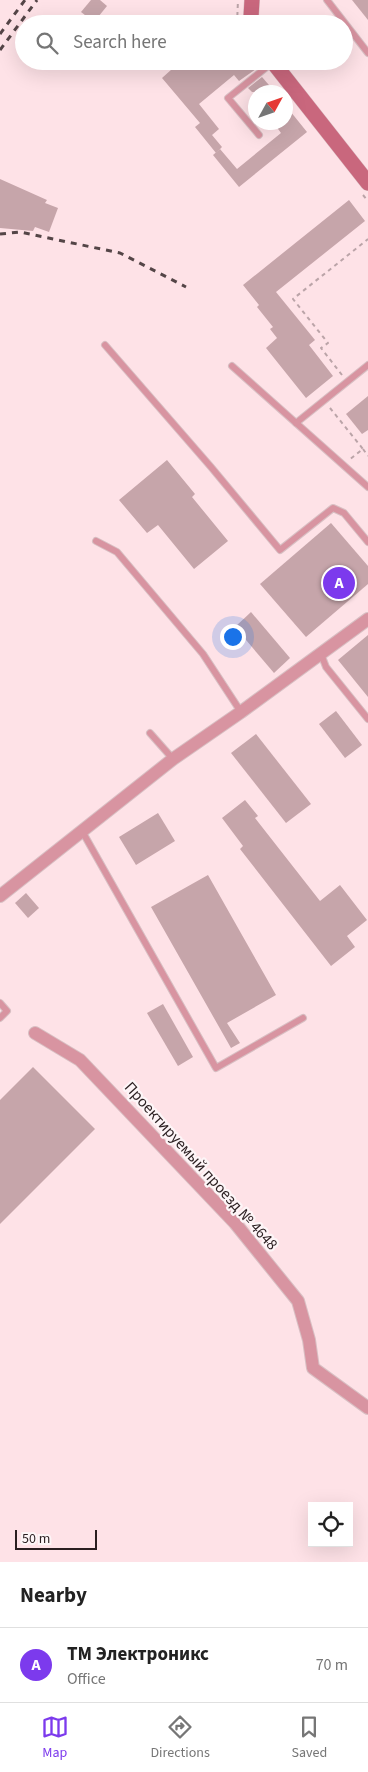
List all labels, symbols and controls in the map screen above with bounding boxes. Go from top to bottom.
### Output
search box [15,15,353,70]
icon: search [33,29,61,57]
text: Search here [73,29,167,56]
north arrow [248,85,293,130]
pin: A [323,564,355,602]
your location [220,624,246,650]
street label: Проектируемый проезд № 4648 [119,1077,283,1255]
map controls [308,1502,353,1547]
button: locate [308,1502,353,1547]
scale bar [15,1527,98,1550]
text: 50 m [22,1529,50,1549]
text: Nearby [20,1580,87,1610]
text: ТМ Электроникс [67,1641,209,1668]
text: A [31,1654,41,1676]
text: 70 m [316,1654,348,1676]
text: Office [67,1668,106,1690]
tab: Map [41,1713,69,1763]
tab: Directions [151,1713,210,1763]
tab: Saved [291,1713,327,1763]

